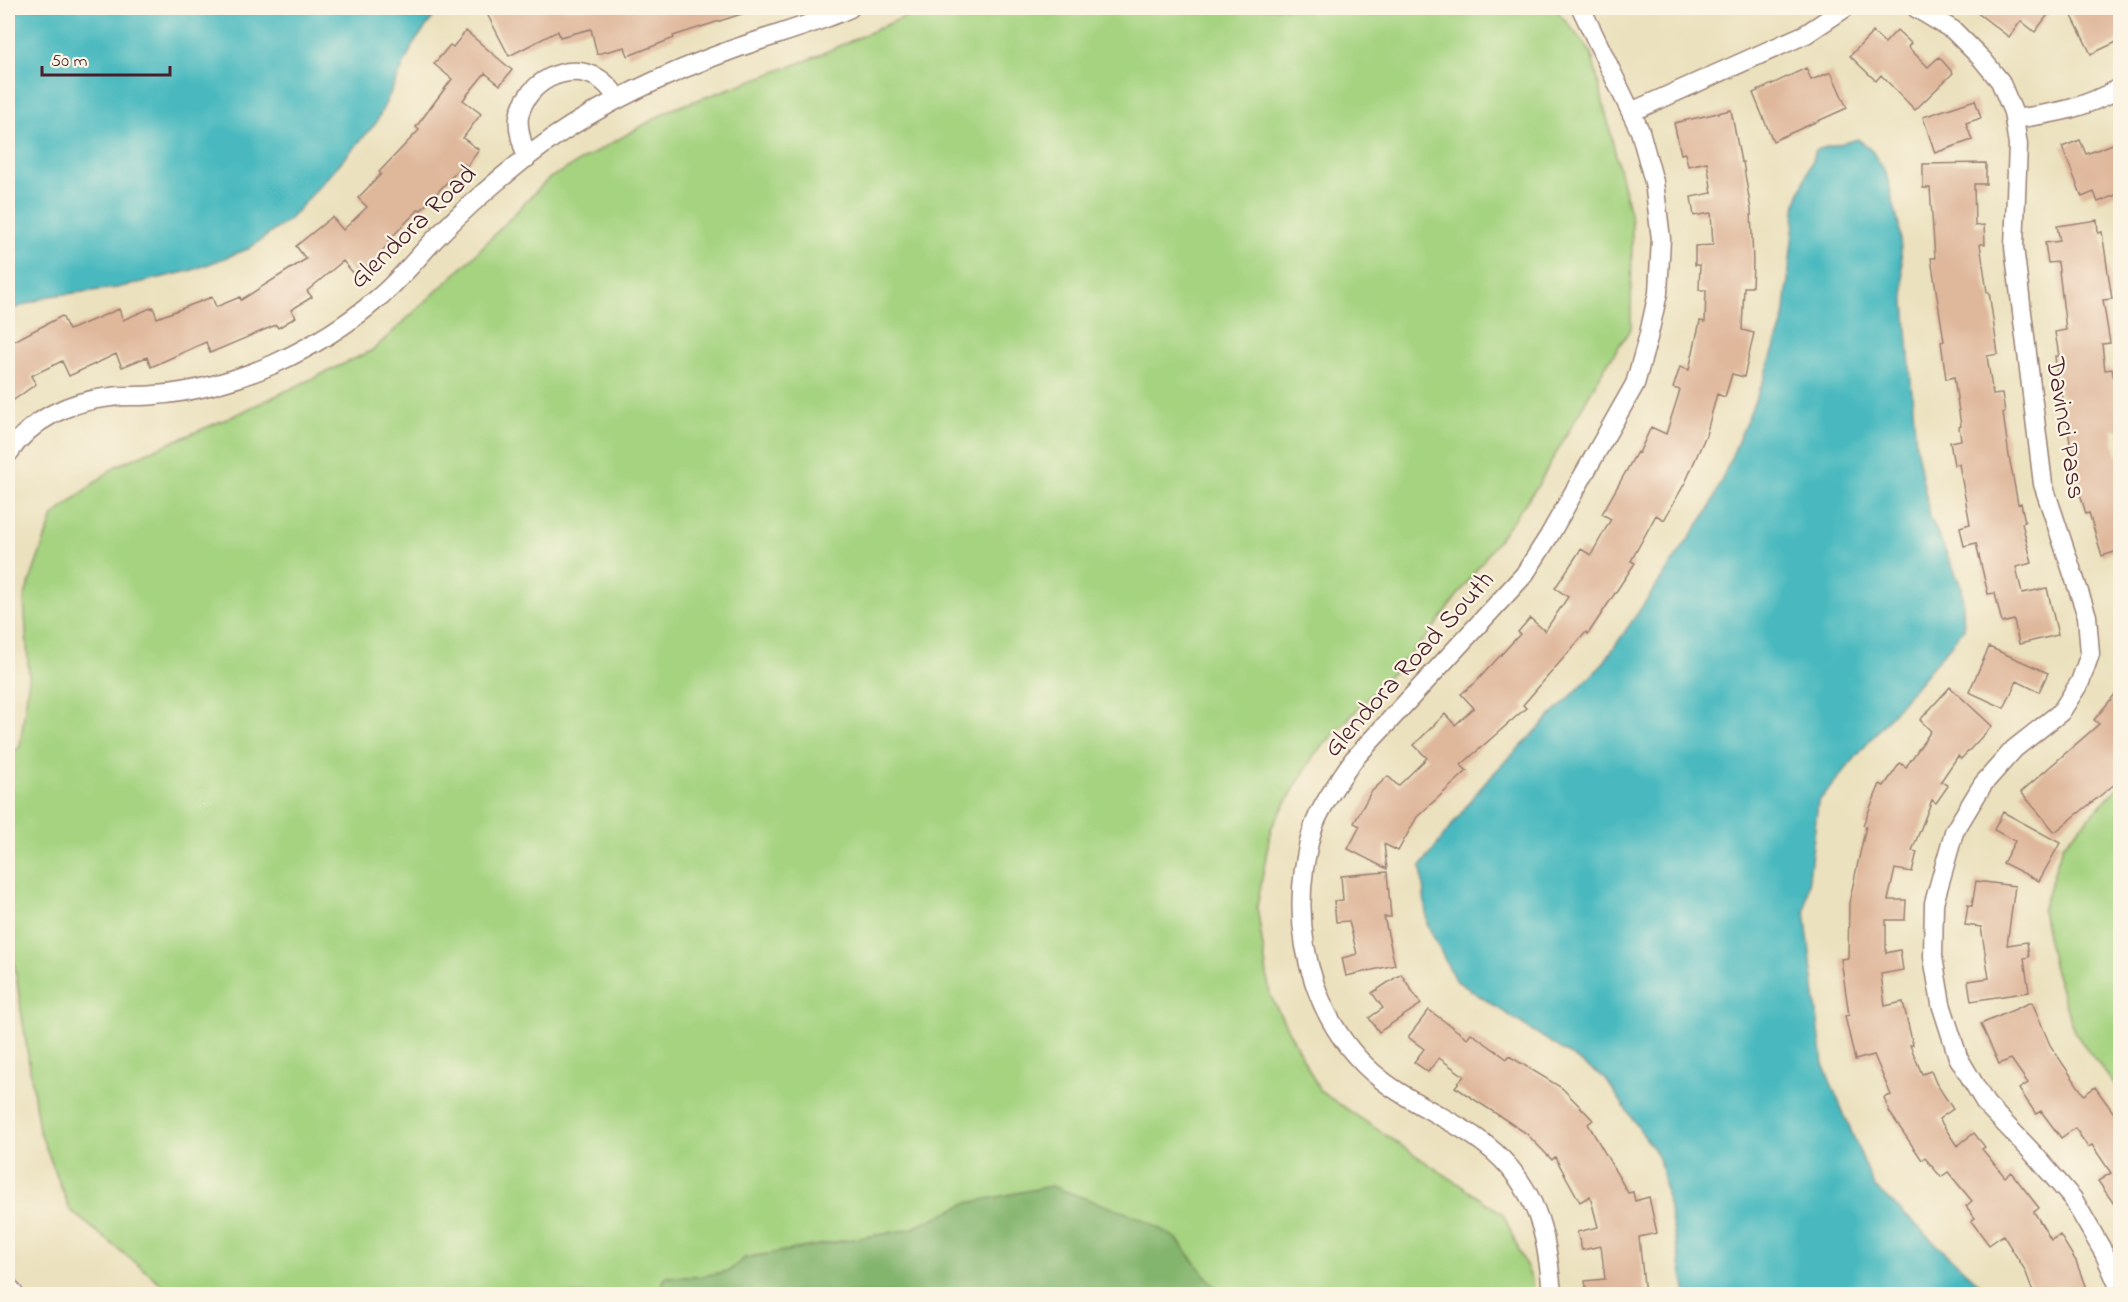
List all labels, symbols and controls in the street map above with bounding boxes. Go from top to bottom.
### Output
scale bar [42,39,170,77]
text: 50 m [51,49,88,75]
street label: Glendora Road [341,157,486,299]
street label: Davinci Pass [2034,354,2095,502]
street label: Glendora Road South [1315,562,1505,767]

